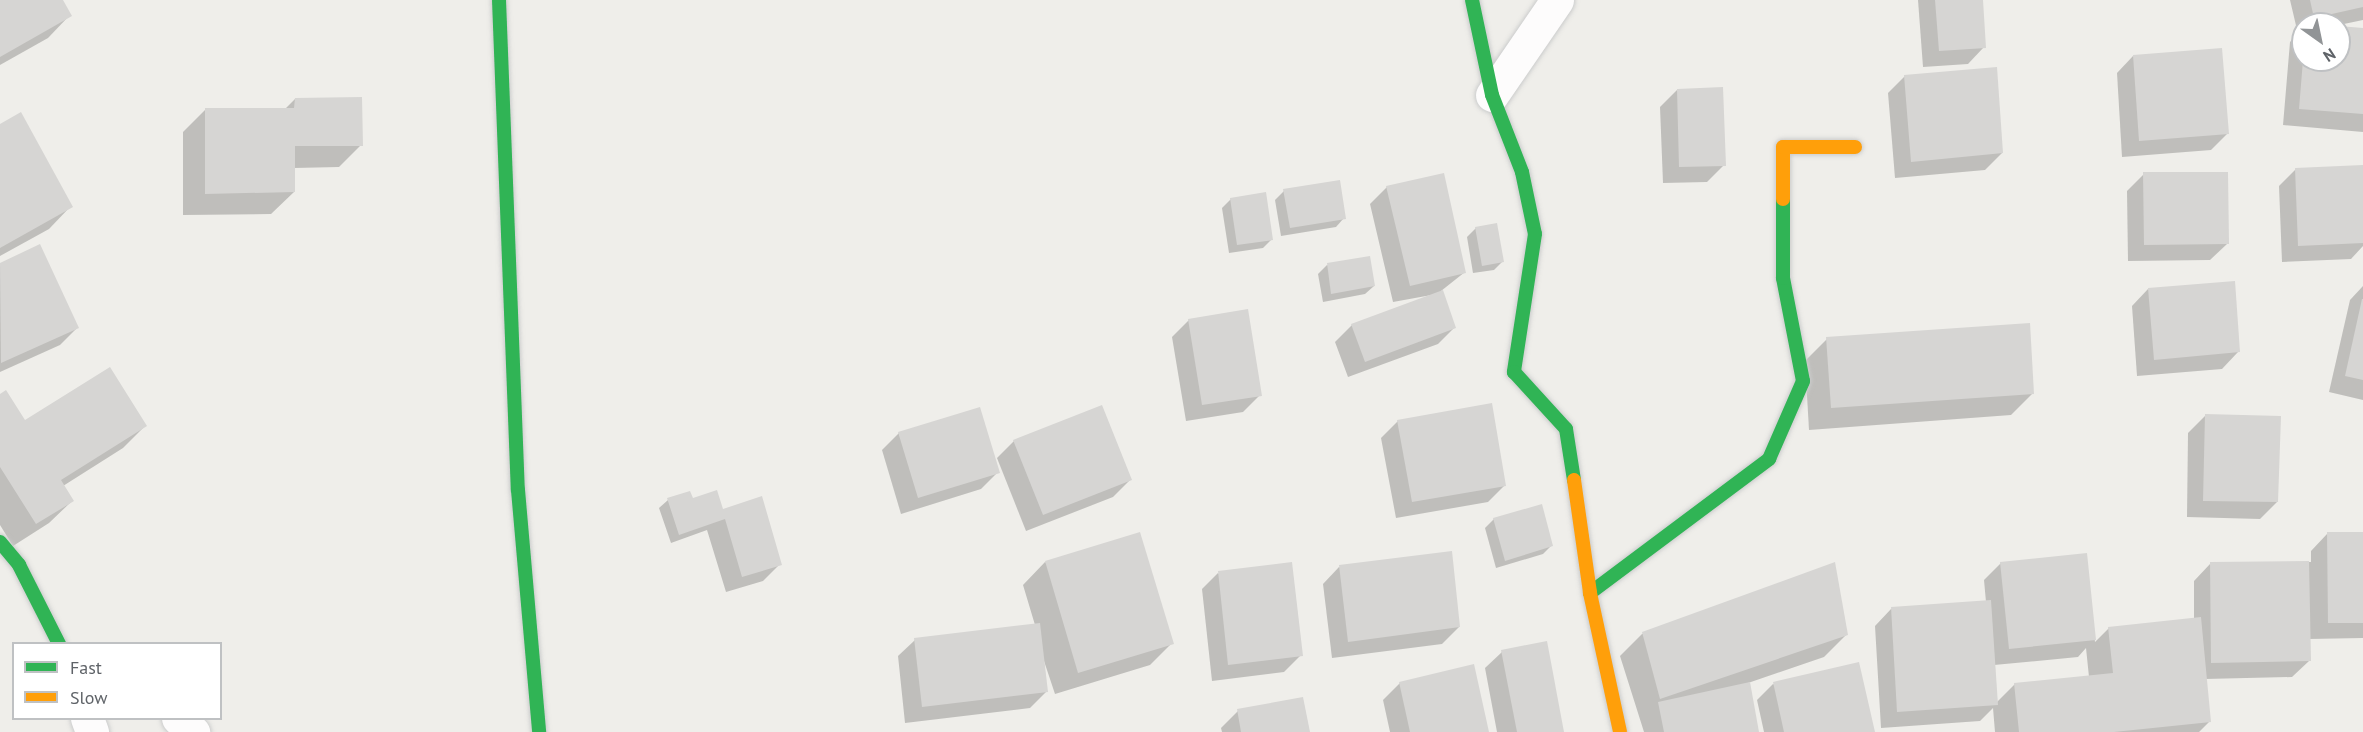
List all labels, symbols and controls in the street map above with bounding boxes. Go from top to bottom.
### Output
north arrow [2291,12,2351,72]
text: N [2320,44,2340,67]
legend [12,642,222,720]
text: Fast [70,656,102,679]
text: Slow [70,686,108,709]

